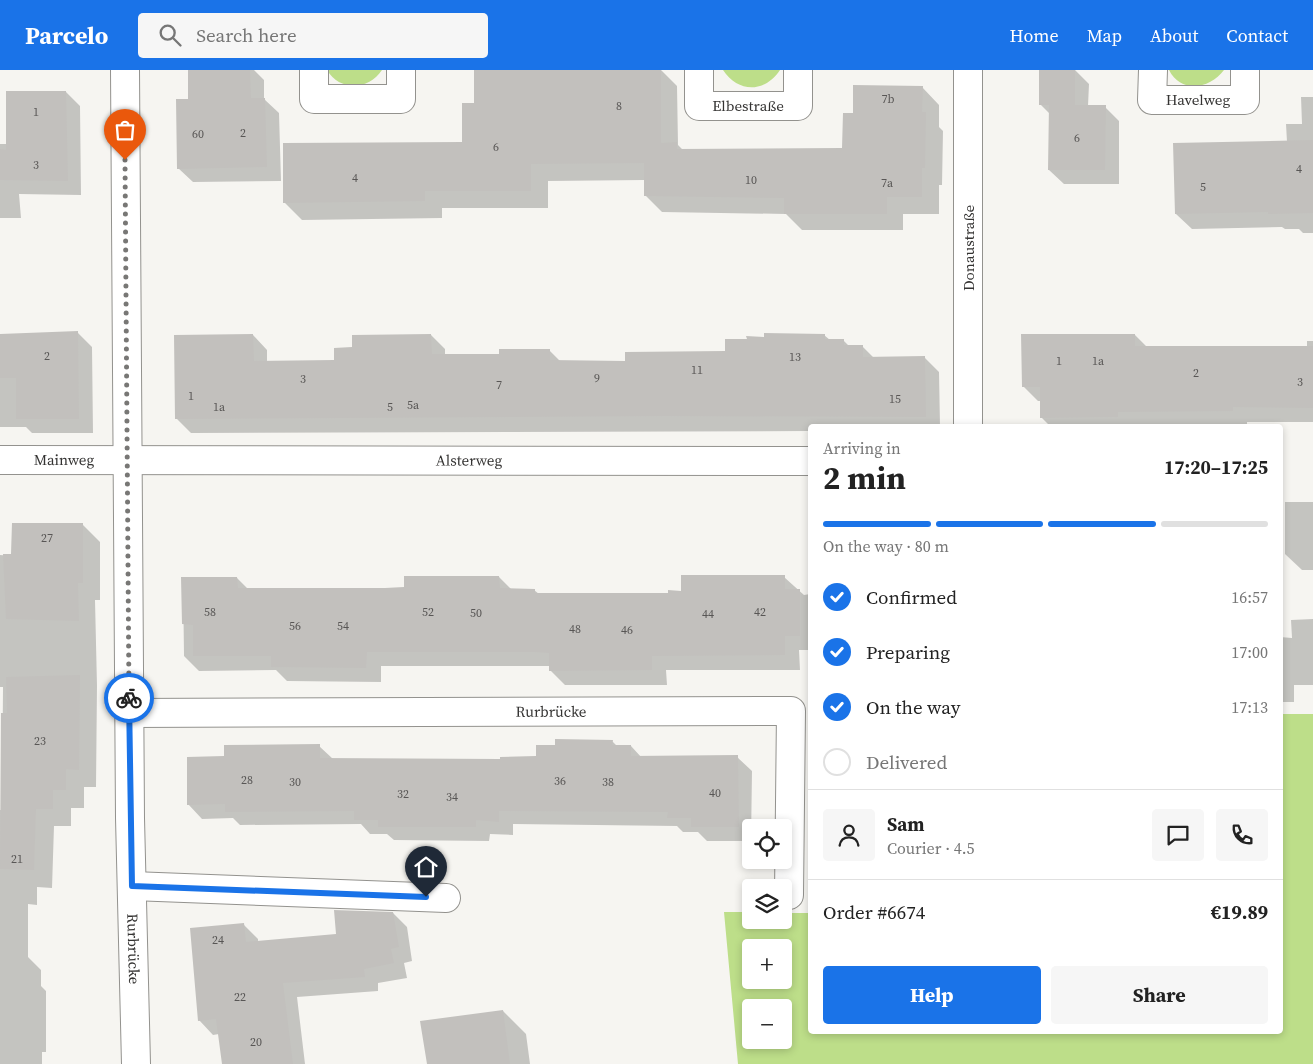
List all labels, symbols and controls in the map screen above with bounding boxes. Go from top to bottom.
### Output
search box [138,13,488,58]
text: Parcelo [25,19,108,52]
icon: search [156,21,184,49]
text: Search here [196,22,297,48]
text: Home [1010,23,1059,48]
text: Map [1087,23,1122,48]
text: About [1150,23,1198,48]
text: Contact [1226,23,1288,48]
street label: Havelweg [1166,89,1231,110]
house number: 7b [882,91,895,107]
street label: Elbestraße [712,95,784,116]
house number: 8 [616,98,622,114]
house number: 1 [33,104,39,120]
pin [104,109,146,160]
icon: bag [111,116,139,144]
house number: 2 [240,125,246,141]
house number: 60 [192,126,204,142]
house number: 6 [1074,130,1080,146]
house number: 6 [493,139,499,155]
house number: 3 [33,157,39,173]
house number: 4 [1296,161,1302,177]
house number: 4 [352,170,358,186]
house number: 10 [745,172,757,188]
house number: 7a [881,175,894,191]
house number: 5 [1200,179,1206,195]
street label: Donaustraße [958,205,979,291]
house number: 2 [44,348,50,364]
house number: 13 [789,349,801,365]
house number: 1 [1056,353,1062,369]
house number: 1a [1092,353,1105,369]
house number: 11 [691,362,703,378]
house number: 2 [1193,365,1199,381]
house number: 9 [594,370,600,386]
house number: 3 [300,371,306,387]
house number: 3 [1297,374,1303,390]
house number: 7 [496,377,502,393]
house number: 1 [188,388,194,404]
house number: 15 [889,391,901,407]
house number: 5a [407,397,420,413]
house number: 1a [213,399,226,415]
house number: 5 [387,399,393,415]
text: Arriving in [823,437,901,459]
street label: Mainweg [34,449,95,470]
street label: Alsterweg [436,450,503,471]
text: 17:20–17:25 [1164,454,1268,480]
text: 2 min [823,456,906,500]
house number: 27 [41,530,53,546]
text: On the way · 80 m [823,535,949,557]
icon: check [823,583,851,611]
text: Confirmed [866,584,957,610]
text: 16:57 [1231,586,1268,608]
house number: 58 [204,604,216,620]
house number: 52 [422,604,434,620]
house number: 42 [754,604,766,620]
house number: 50 [470,605,482,621]
house number: 44 [702,606,714,622]
house number: 56 [289,618,301,634]
house number: 54 [337,618,349,634]
house number: 48 [569,621,581,637]
house number: 46 [621,622,633,638]
icon: check [823,638,851,666]
text: Preparing [866,639,950,665]
text: 17:00 [1231,641,1268,663]
courier [104,673,154,723]
icon: bike [115,684,143,712]
icon: check [823,693,851,721]
text: On the way [866,694,961,720]
text: 17:13 [1231,696,1268,718]
street label: Rurbrücke [516,701,587,722]
house number: 23 [34,733,46,749]
text: Delivered [866,749,947,775]
house number: 28 [241,772,253,788]
house number: 36 [554,773,566,789]
house number: 30 [289,774,301,790]
house number: 38 [602,774,614,790]
house number: 40 [709,785,721,801]
house number: 32 [397,786,409,802]
house number: 34 [446,789,458,805]
button: person [823,809,875,861]
button: chat [1152,809,1204,861]
button: phone [1216,809,1268,861]
text: Sam [887,811,925,837]
map controls [742,819,792,1049]
button: locate [742,819,792,869]
text: Courier · 4.5 [887,837,975,859]
pin [405,846,447,897]
house number: 21 [11,851,23,867]
icon: home [412,853,440,881]
button: layers [742,879,792,929]
text: Order #6674 [823,899,925,925]
text: €19.89 [1211,899,1268,925]
street label: Rurbrücke [122,913,145,985]
house number: 24 [212,932,224,948]
button: + [742,939,792,989]
button: Help [823,966,1041,1024]
button: Share [1051,966,1268,1024]
house number: 22 [234,989,246,1005]
button: − [742,999,792,1049]
house number: 20 [250,1034,262,1050]

